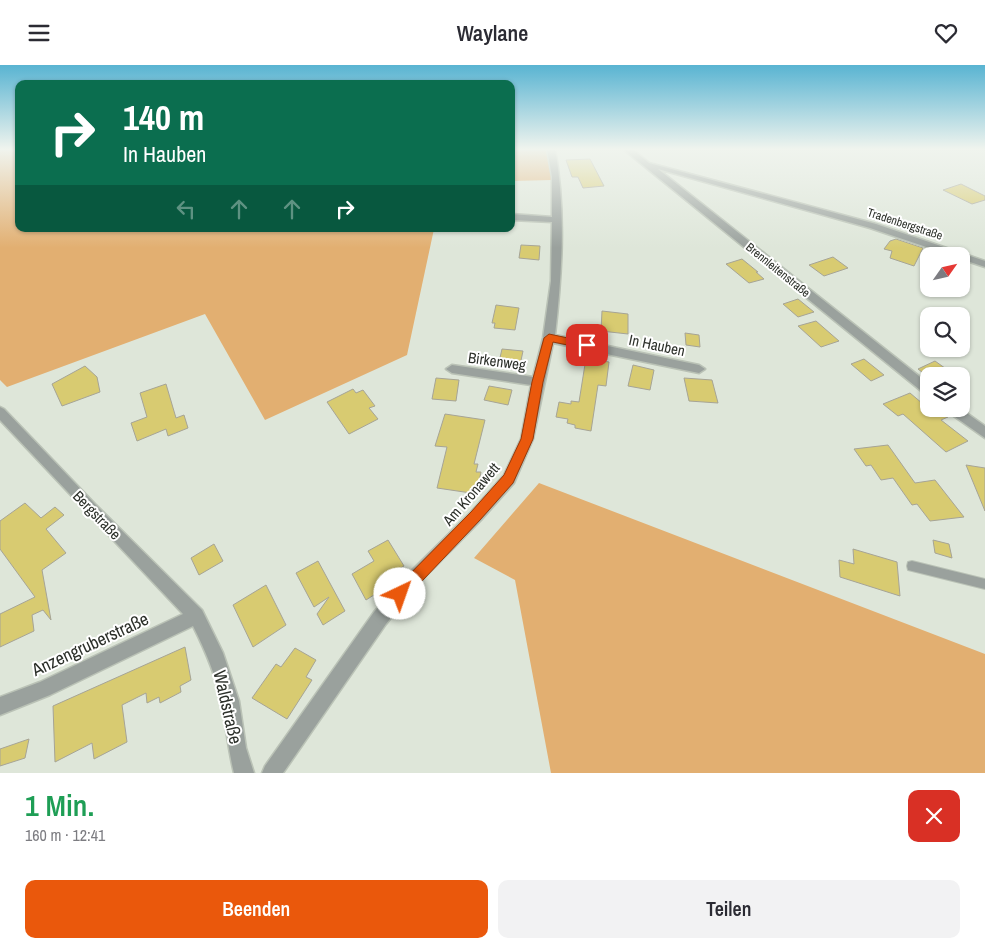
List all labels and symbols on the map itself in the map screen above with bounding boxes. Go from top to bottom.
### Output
street label: Tradenbergstraße [865,204,945,244]
street label: Brennleitenstraße [743,239,813,301]
north arrow [920,247,970,297]
pin [566,324,608,366]
street label: In Hauben [627,329,687,361]
street label: Birkenweg [467,347,527,375]
street label: Am Kronawett [437,458,505,531]
street label: Bergstraße [68,486,126,544]
position arrow [373,567,425,619]
street label: Anzengruberstraße [27,606,153,682]
street label: Waldstraße [207,668,249,746]

